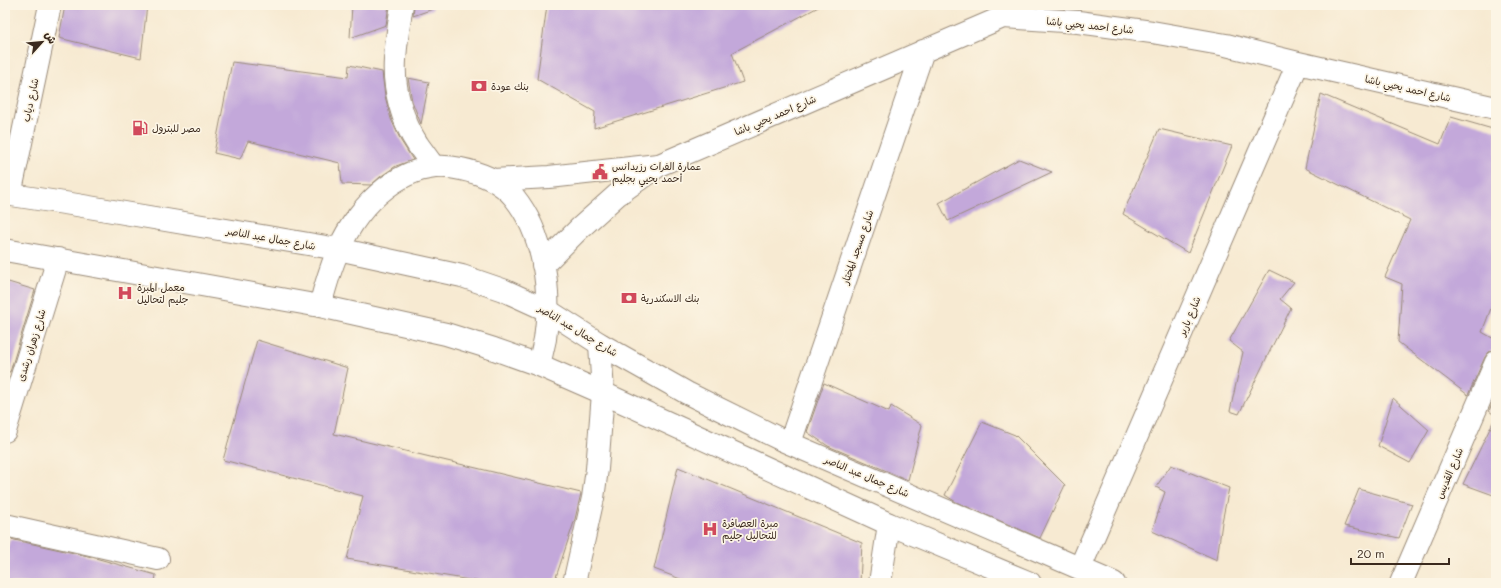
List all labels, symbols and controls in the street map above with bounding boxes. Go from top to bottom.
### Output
street label: شارع احمد يحيي باشا [1045,13,1135,40]
north arrow [22,22,62,62]
text: ش [42,28,61,46]
street label: شارع احمد يحيي باشا [1363,71,1453,108]
street label: شارع دياب [19,77,42,123]
bank icon: بنك عودة [470,77,488,95]
place label: بنك عودة [491,79,529,93]
street label: شارع احمد يحيي باشا [732,91,820,141]
fuel station icon: مصر للبترول [131,119,149,137]
place label: مصر للبترول [152,121,201,135]
place label: عمارة الفرات رزيدانس أحمد يحيي بجليم [612,159,702,188]
public building icon: عمارة الفرات رزيدانس أحمد يحيي بجليم [591,163,609,181]
street label: شارع مسجد المختار [837,208,877,287]
street label: شارع جمال عبد الناصر [224,223,317,254]
place label: معمل المبرة جليم لتحاليل [137,280,189,307]
hospital icon: معمل المبرة جليم لتحاليل [116,284,134,302]
bank icon: بنك الاسكندرية [620,289,638,307]
place label: بنك الاسكندرية [641,291,700,305]
street label: شارع باربر [1174,294,1205,339]
street label: شارع جمال عبد الناصر [534,300,621,360]
street label: شارع زهران رشدى [13,307,50,383]
street label: شارع القديس [1432,445,1467,501]
street label: شارع جمال عبد الناصر [821,451,912,501]
place label: مبرة العصافرة للتحاليل جليم [722,516,778,543]
hospital icon: مبرة العصافرة للتحاليل جليم [701,520,719,538]
scale bar [1351,540,1449,566]
text: 20 m [1357,545,1385,561]

